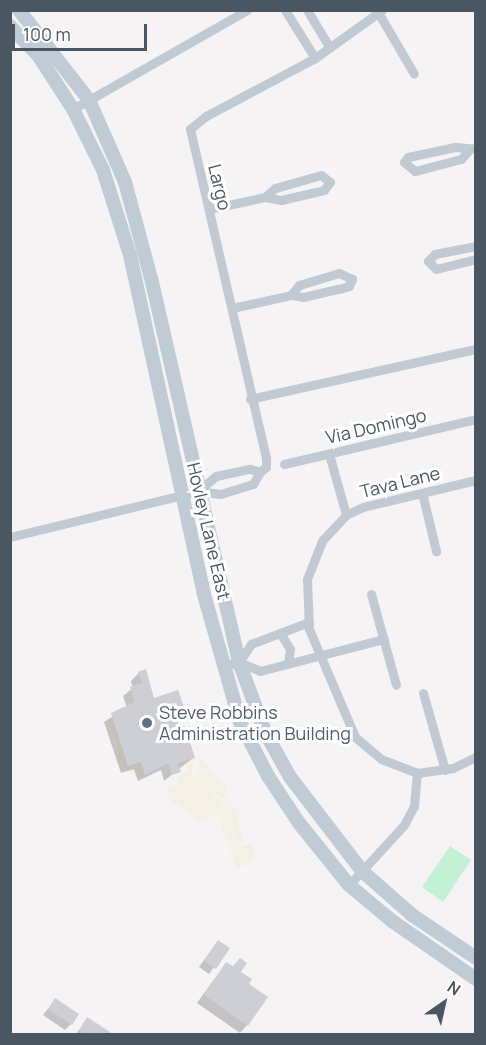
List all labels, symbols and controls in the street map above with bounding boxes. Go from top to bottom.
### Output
scale bar [15,12,150,50]
text: 100 m [23,22,71,46]
street label: Largo [204,162,236,212]
street label: Via Domingo [324,404,428,448]
street label: Hovley Lane East [183,460,235,602]
street label: Tava Lane [358,462,442,502]
place label: Steve Robbins Administration Building [159,702,351,744]
marker: Steve Robbins Administration Building [140,716,154,730]
north arrow [414,973,474,1033]
text: N [443,976,465,1000]

